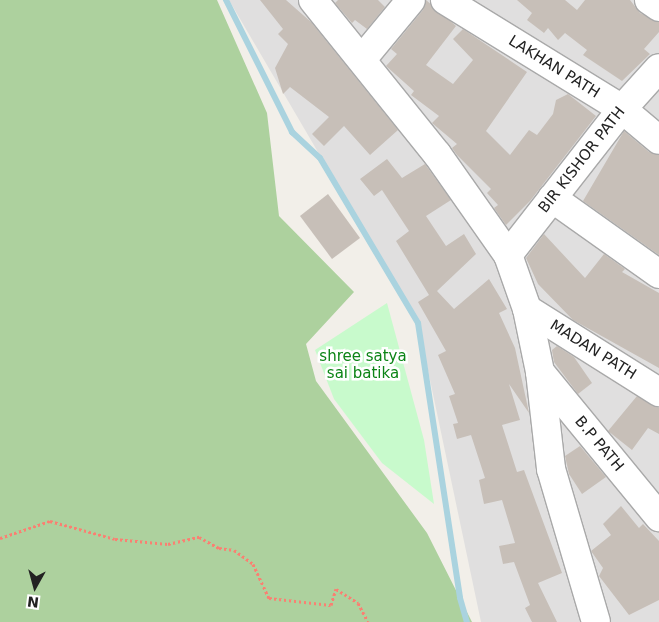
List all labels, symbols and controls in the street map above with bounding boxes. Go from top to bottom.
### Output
street label: LAKHAN PATH [505,32,603,102]
street label: BIR KISHOR PATH [535,103,629,217]
street label: MADAN PATH [547,316,639,384]
park label: shree satya sai batika [319,347,407,382]
street label: B.P PATH [571,413,627,475]
north arrow [10,562,60,612]
text: N [26,593,40,611]

